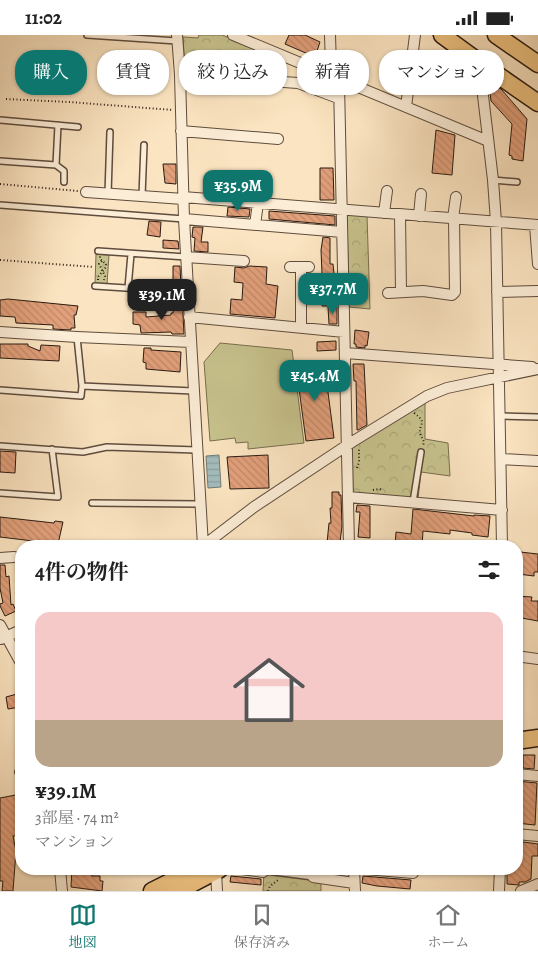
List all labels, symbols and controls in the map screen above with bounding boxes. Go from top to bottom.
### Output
text: 11:02 [25,5,62,31]
chip: 購入 [15,50,87,95]
chip: 賃貸 [97,50,169,95]
chip: 絞り込み [179,50,287,95]
chip: 新着 [297,50,369,95]
chip: マンション [379,50,504,95]
pin: ¥35.9M [197,169,279,212]
text: ¥35.9M [214,175,262,197]
pin: ¥37.7M [292,273,374,315]
text: ¥37.7M [309,278,357,300]
pin: ¥39.1M [121,279,203,321]
text: ¥39.1M [138,284,186,306]
pin: ¥45.4M [274,359,356,402]
text: ¥45.4M [291,365,339,387]
icon: filters [475,556,503,584]
text: 4件の物件 [35,558,129,586]
icon: home [224,645,314,735]
text: ¥39.1M [35,777,97,805]
text: 3部屋 · 74 m² [35,807,119,829]
text: マンション [35,831,114,853]
tab: 地図 [69,901,97,952]
tab: 保存済み [234,901,290,952]
tab: ホーム [427,901,469,952]

